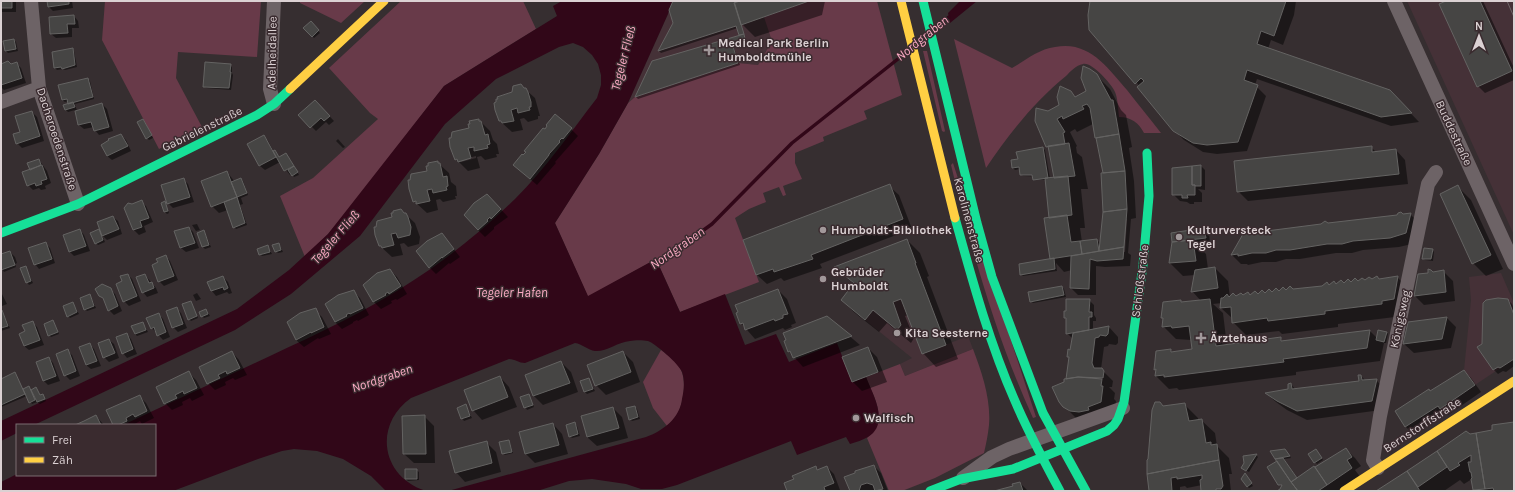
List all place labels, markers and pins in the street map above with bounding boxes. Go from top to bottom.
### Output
place label: Medical Park Berlin Humboldtmühle [718,36,829,64]
marker: Medical Park Berlin Humboldtmühle [703,44,715,56]
place label: Humboldt-Bibliothek [831,223,952,237]
place label: Kulturversteck Tegel [1187,223,1271,251]
marker: Humboldt-Bibliothek [818,225,828,235]
marker: Kulturversteck Tegel [1174,232,1184,242]
place label: Gebrüder Humboldt [831,265,889,293]
marker: Gebrüder Humboldt [818,274,828,284]
place label: Kita Seesterne [905,326,988,340]
marker: Kita Seesterne [892,328,902,338]
place label: Ärztehaus [1210,331,1268,345]
marker: Ärztehaus [1195,332,1207,344]
place label: Walfisch [864,411,914,425]
marker: Walfisch [851,413,861,423]

